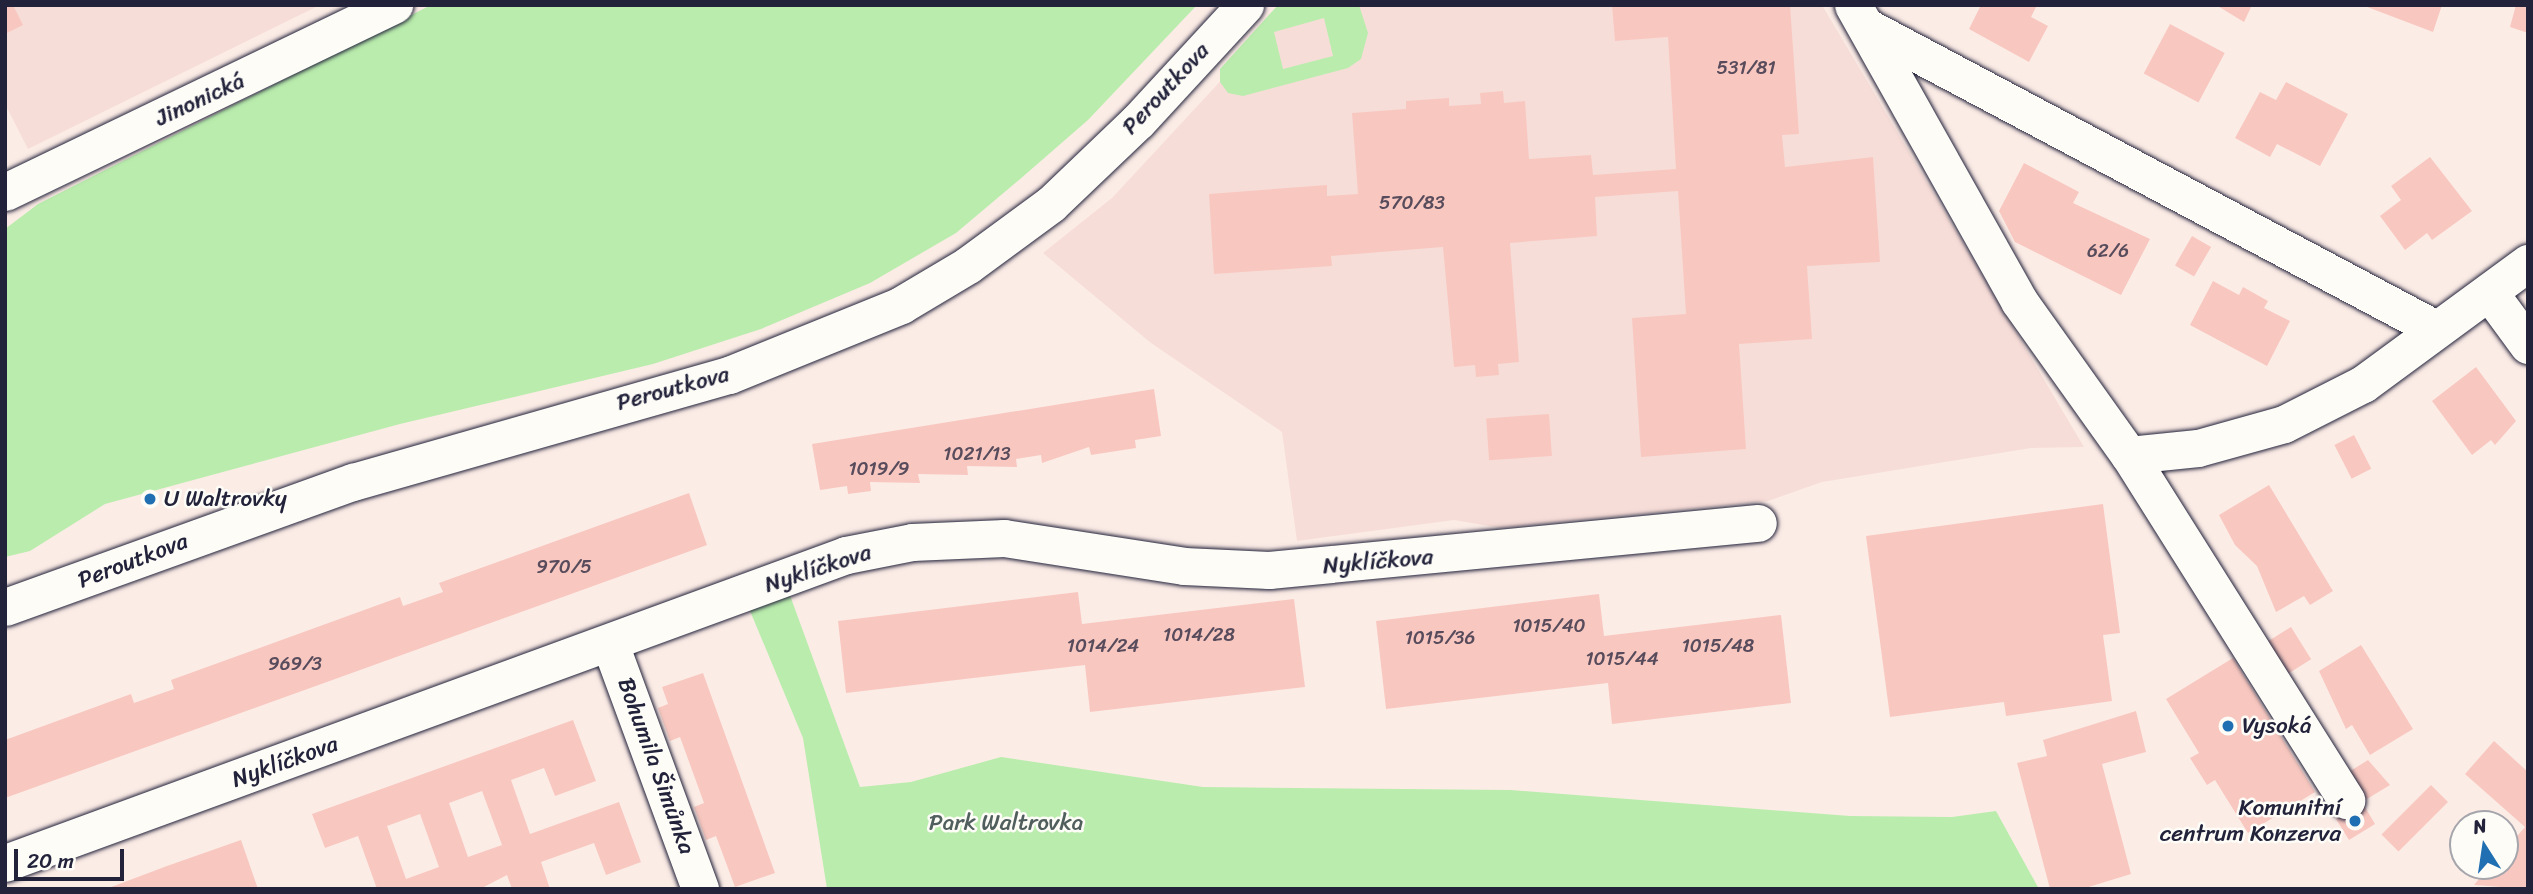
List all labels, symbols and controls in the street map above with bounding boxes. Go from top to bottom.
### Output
street label: Peroutkova [1117,37,1215,141]
house number: 531/81 [1716,57,1776,79]
street label: Jinonická [151,67,249,133]
house number: 570/83 [1379,192,1445,214]
house number: 62/6 [2087,240,2129,262]
street label: Peroutkova [614,361,732,417]
house number: 1021/13 [943,443,1011,465]
house number: 1019/9 [848,458,910,480]
place label: U Waltrovky [164,485,287,513]
marker: U Waltrovky [142,491,158,507]
street label: Peroutkova [74,527,192,595]
street label: Nyklíčkova [761,539,875,599]
street label: Nyklíčkova [1322,543,1434,581]
house number: 970/5 [536,556,592,578]
house number: 1015/40 [1512,615,1586,637]
house number: 1014/28 [1163,624,1235,646]
house number: 1015/36 [1405,627,1475,649]
house number: 1014/24 [1067,635,1139,657]
house number: 1015/48 [1682,635,1754,657]
house number: 1015/44 [1585,648,1659,670]
house number: 969/3 [268,653,322,675]
street label: Bohumila Šimůnka [611,674,701,858]
place label: Vysoká [2242,712,2312,740]
marker: Vysoká [2220,718,2236,734]
street label: Nyklíčkova [228,730,342,794]
place label: Komunitní centrum Konzerva [2158,794,2341,848]
text: N [2470,808,2490,843]
park label: Park Waltrovka [929,809,1083,837]
north arrow [2449,810,2519,880]
marker: Komunitní centrum Konzerva [2347,813,2363,829]
scale bar [18,834,128,878]
text: 20 m [27,842,74,880]

